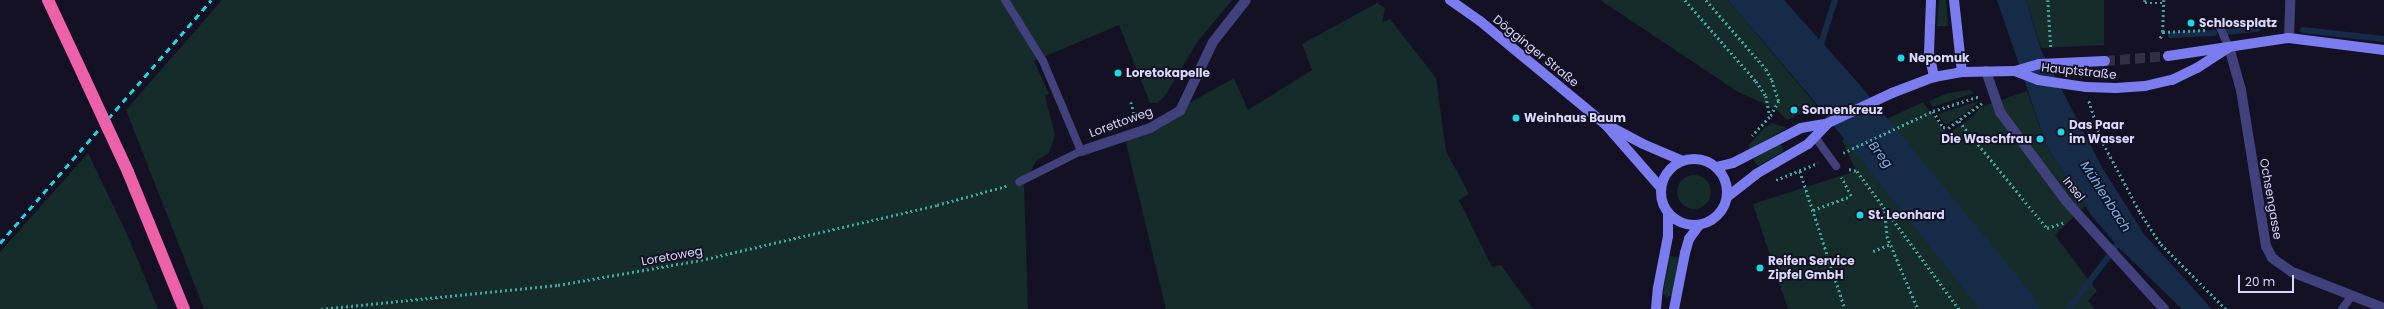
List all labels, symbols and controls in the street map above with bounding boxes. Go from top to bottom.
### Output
street label: Dögginger Straße [1490,12,1582,90]
place label: Schlossplatz [2199,16,2277,30]
marker: Schlossplatz [2186,18,2196,28]
place label: Nepomuk [1909,51,1969,65]
marker: Nepomuk [1896,53,1906,63]
street label: Hauptstraße [2041,60,2117,82]
place label: Loretokapelle [1126,66,1210,80]
marker: Loretokapelle [1113,68,1123,78]
place label: Sonnenkreuz [1802,103,1883,117]
street label: Lorettoweg [1087,104,1155,140]
marker: Sonnenkreuz [1789,105,1799,115]
place label: Weinhaus Baum [1524,111,1626,125]
marker: Weinhaus Baum [1511,113,1521,123]
place label: Das Paar im Wasser [2069,118,2134,146]
marker: Das Paar im Wasser [2056,127,2066,137]
place label: Die Waschfrau [1941,132,2032,146]
marker: Die Waschfrau [2035,134,2045,144]
water label: Breg [1865,139,1895,171]
street label: Ochsengasse [2257,157,2285,241]
water label: Mühlenbach [2076,159,2134,235]
street label: Insel [2060,174,2088,204]
place label: St. Leonhard [1868,208,1945,222]
marker: St. Leonhard [1855,210,1865,220]
street label: Loretoweg [640,244,704,268]
place label: Reifen Service Zipfel GmbH [1768,254,1855,282]
marker: Reifen Service Zipfel GmbH [1755,263,1765,273]
scale bar [2240,267,2296,293]
text: 20 m [2245,273,2275,290]

